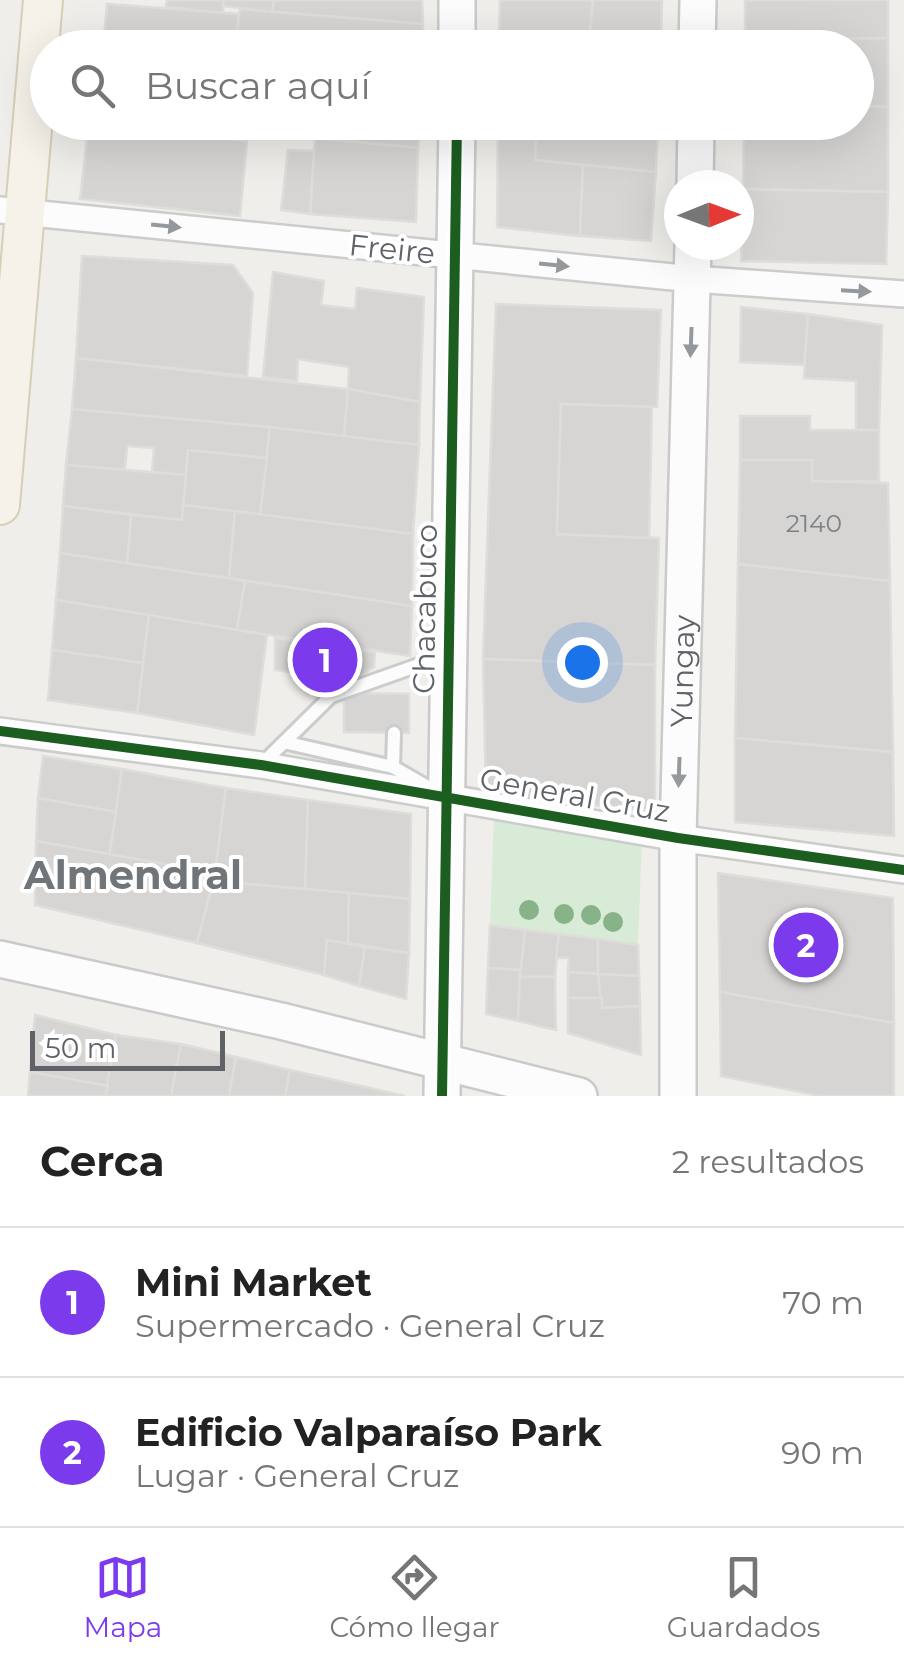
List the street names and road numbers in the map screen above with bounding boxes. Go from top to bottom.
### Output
street label: Freire [347,226,437,272]
street label: Chacabuco [405,524,445,694]
street label: Yungay [662,614,702,728]
street label: General Cruz [477,760,673,830]

